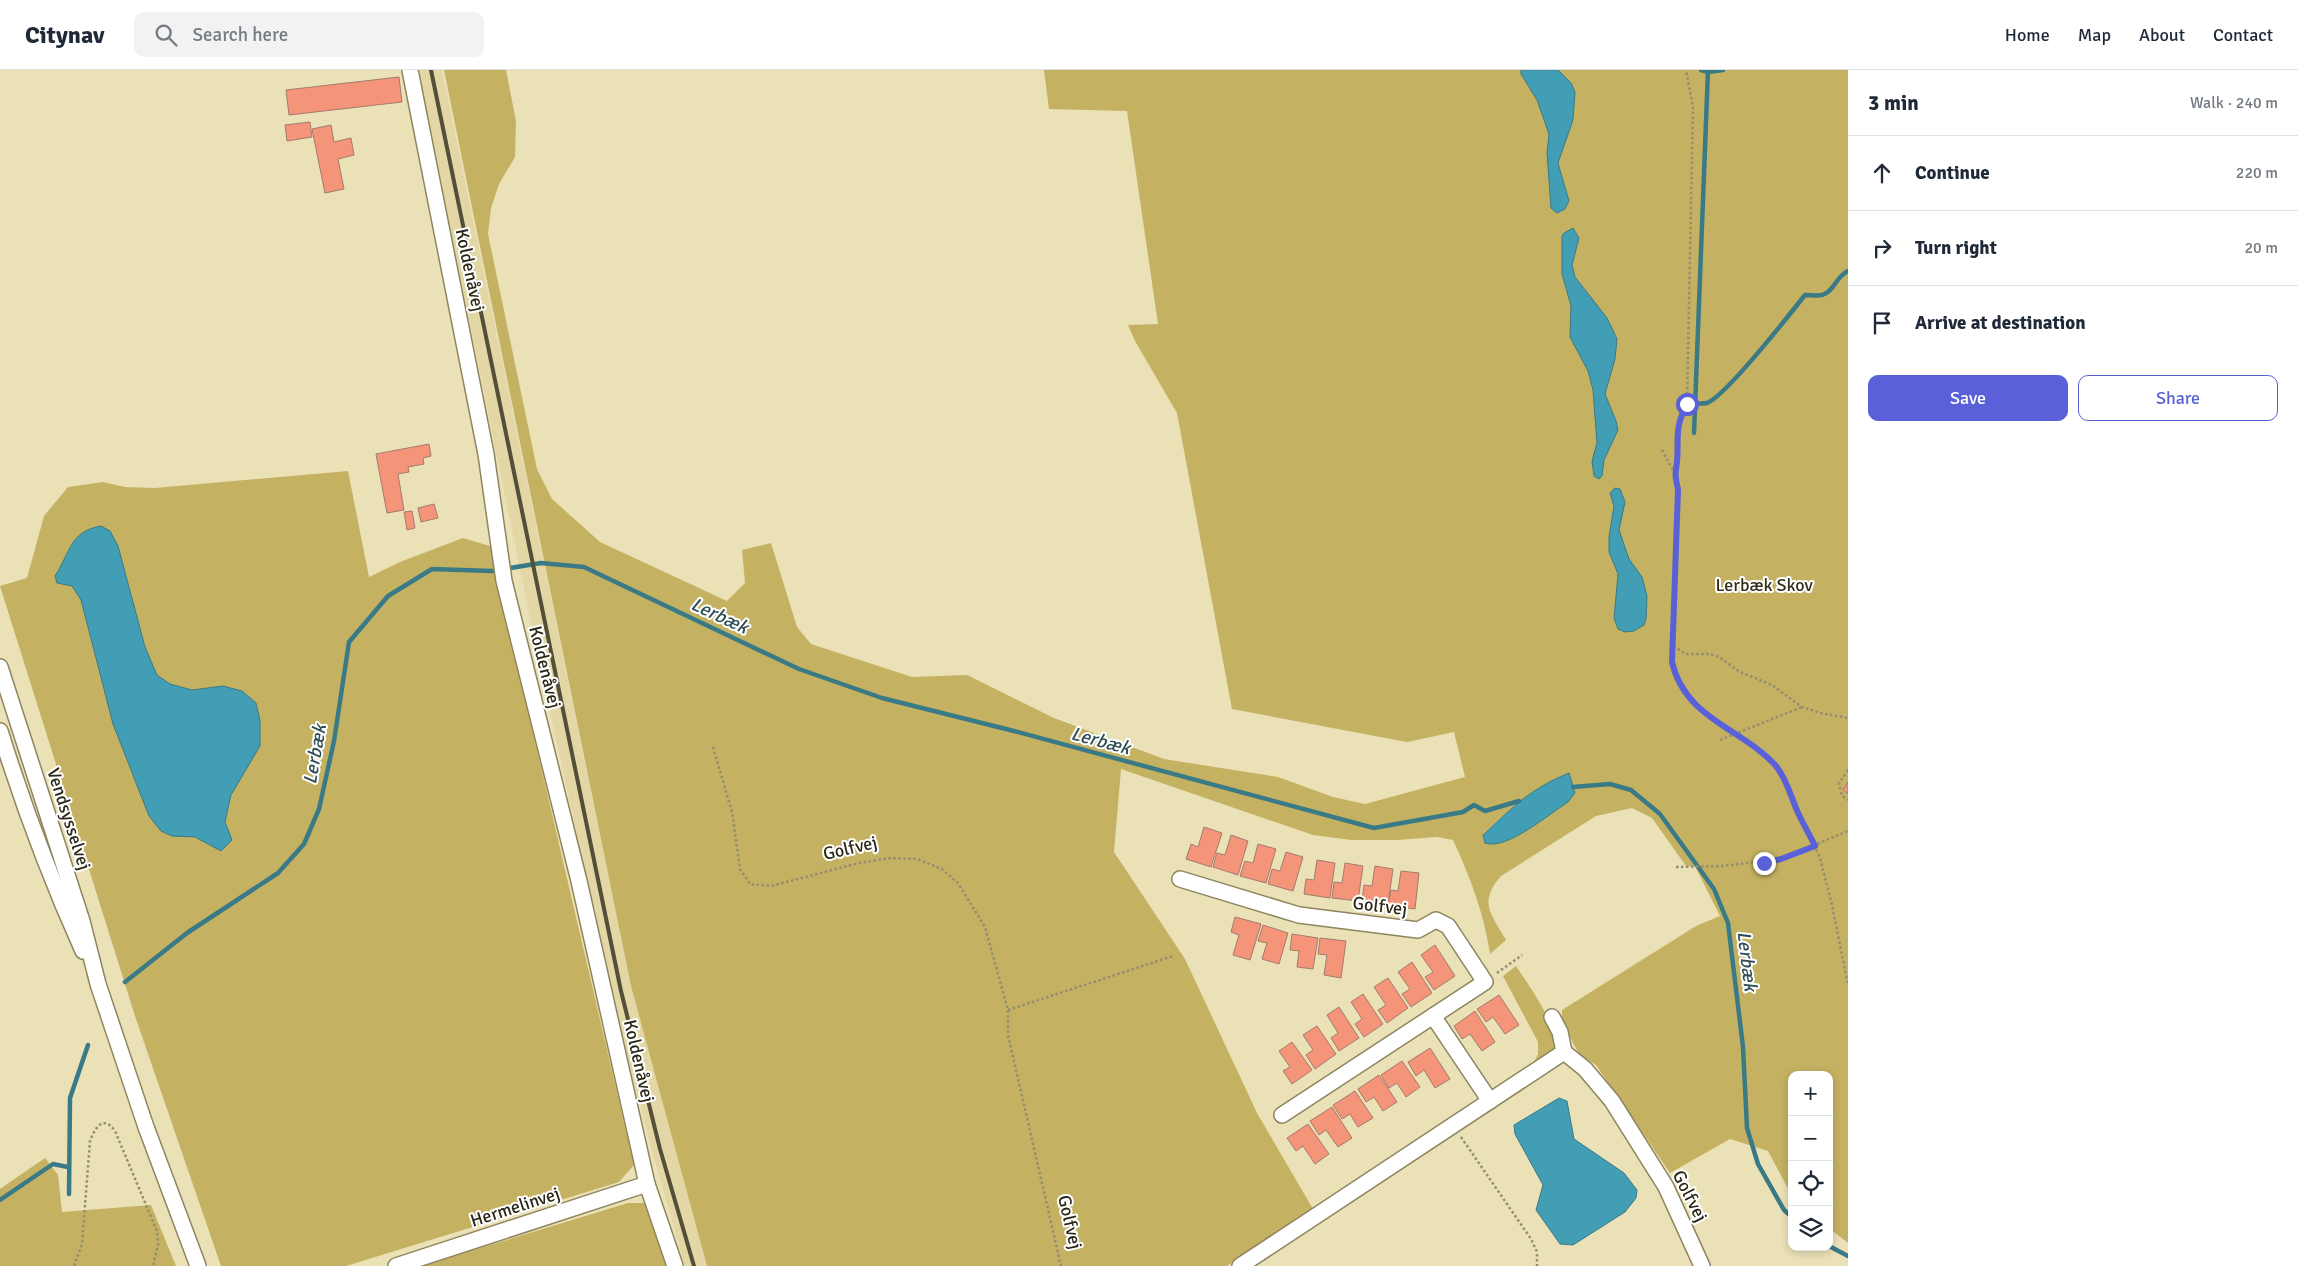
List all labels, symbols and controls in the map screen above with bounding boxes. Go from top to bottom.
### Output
search box [134,12,484,57]
text: Citynav [25,20,104,50]
icon: search [152,21,180,49]
text: Search here [192,23,288,47]
text: Home [2005,24,2050,46]
text: Map [2078,24,2111,46]
text: About [2139,24,2185,46]
text: Contact [2213,24,2273,46]
text: 3 min [1868,90,1919,116]
text: Walk · 240 m [2190,93,2278,113]
icon: ahead [1868,159,1896,187]
text: Continue [1915,161,1990,185]
text: 220 m [2236,163,2278,183]
street label: Koldenåvej [450,227,490,313]
icon: right [1868,234,1896,262]
text: Turn right [1915,236,1997,260]
text: 20 m [2244,238,2278,258]
icon: arrive [1868,309,1896,337]
text: Arrive at destination [1915,311,2086,335]
button: Save [1868,375,2068,421]
button: Share [2078,375,2278,421]
route start [1676,393,1699,416]
park label: Lerbæk Skov [1715,574,1813,596]
water label: Lerbæk [687,592,753,640]
street label: Koldenåvej [524,624,566,710]
water label: Lerbæk [298,721,332,786]
water label: Lerbæk [1068,722,1134,761]
street label: Vendsysselvej [42,765,96,873]
street label: Golfvej [821,831,879,865]
route end [1753,852,1776,875]
street label: Golfvej [1351,892,1409,920]
water label: Lerbæk [1731,930,1763,994]
street label: Koldenåvej [619,1018,659,1104]
map controls [1788,1071,1833,1251]
button: + [1788,1071,1833,1116]
button: − [1788,1116,1833,1161]
button: locate [1788,1161,1833,1206]
street label: Golfvej [1668,1167,1712,1225]
street label: Hermelinvej [468,1182,562,1232]
street label: Golfvej [1053,1193,1087,1251]
button: layers [1788,1206,1833,1251]

